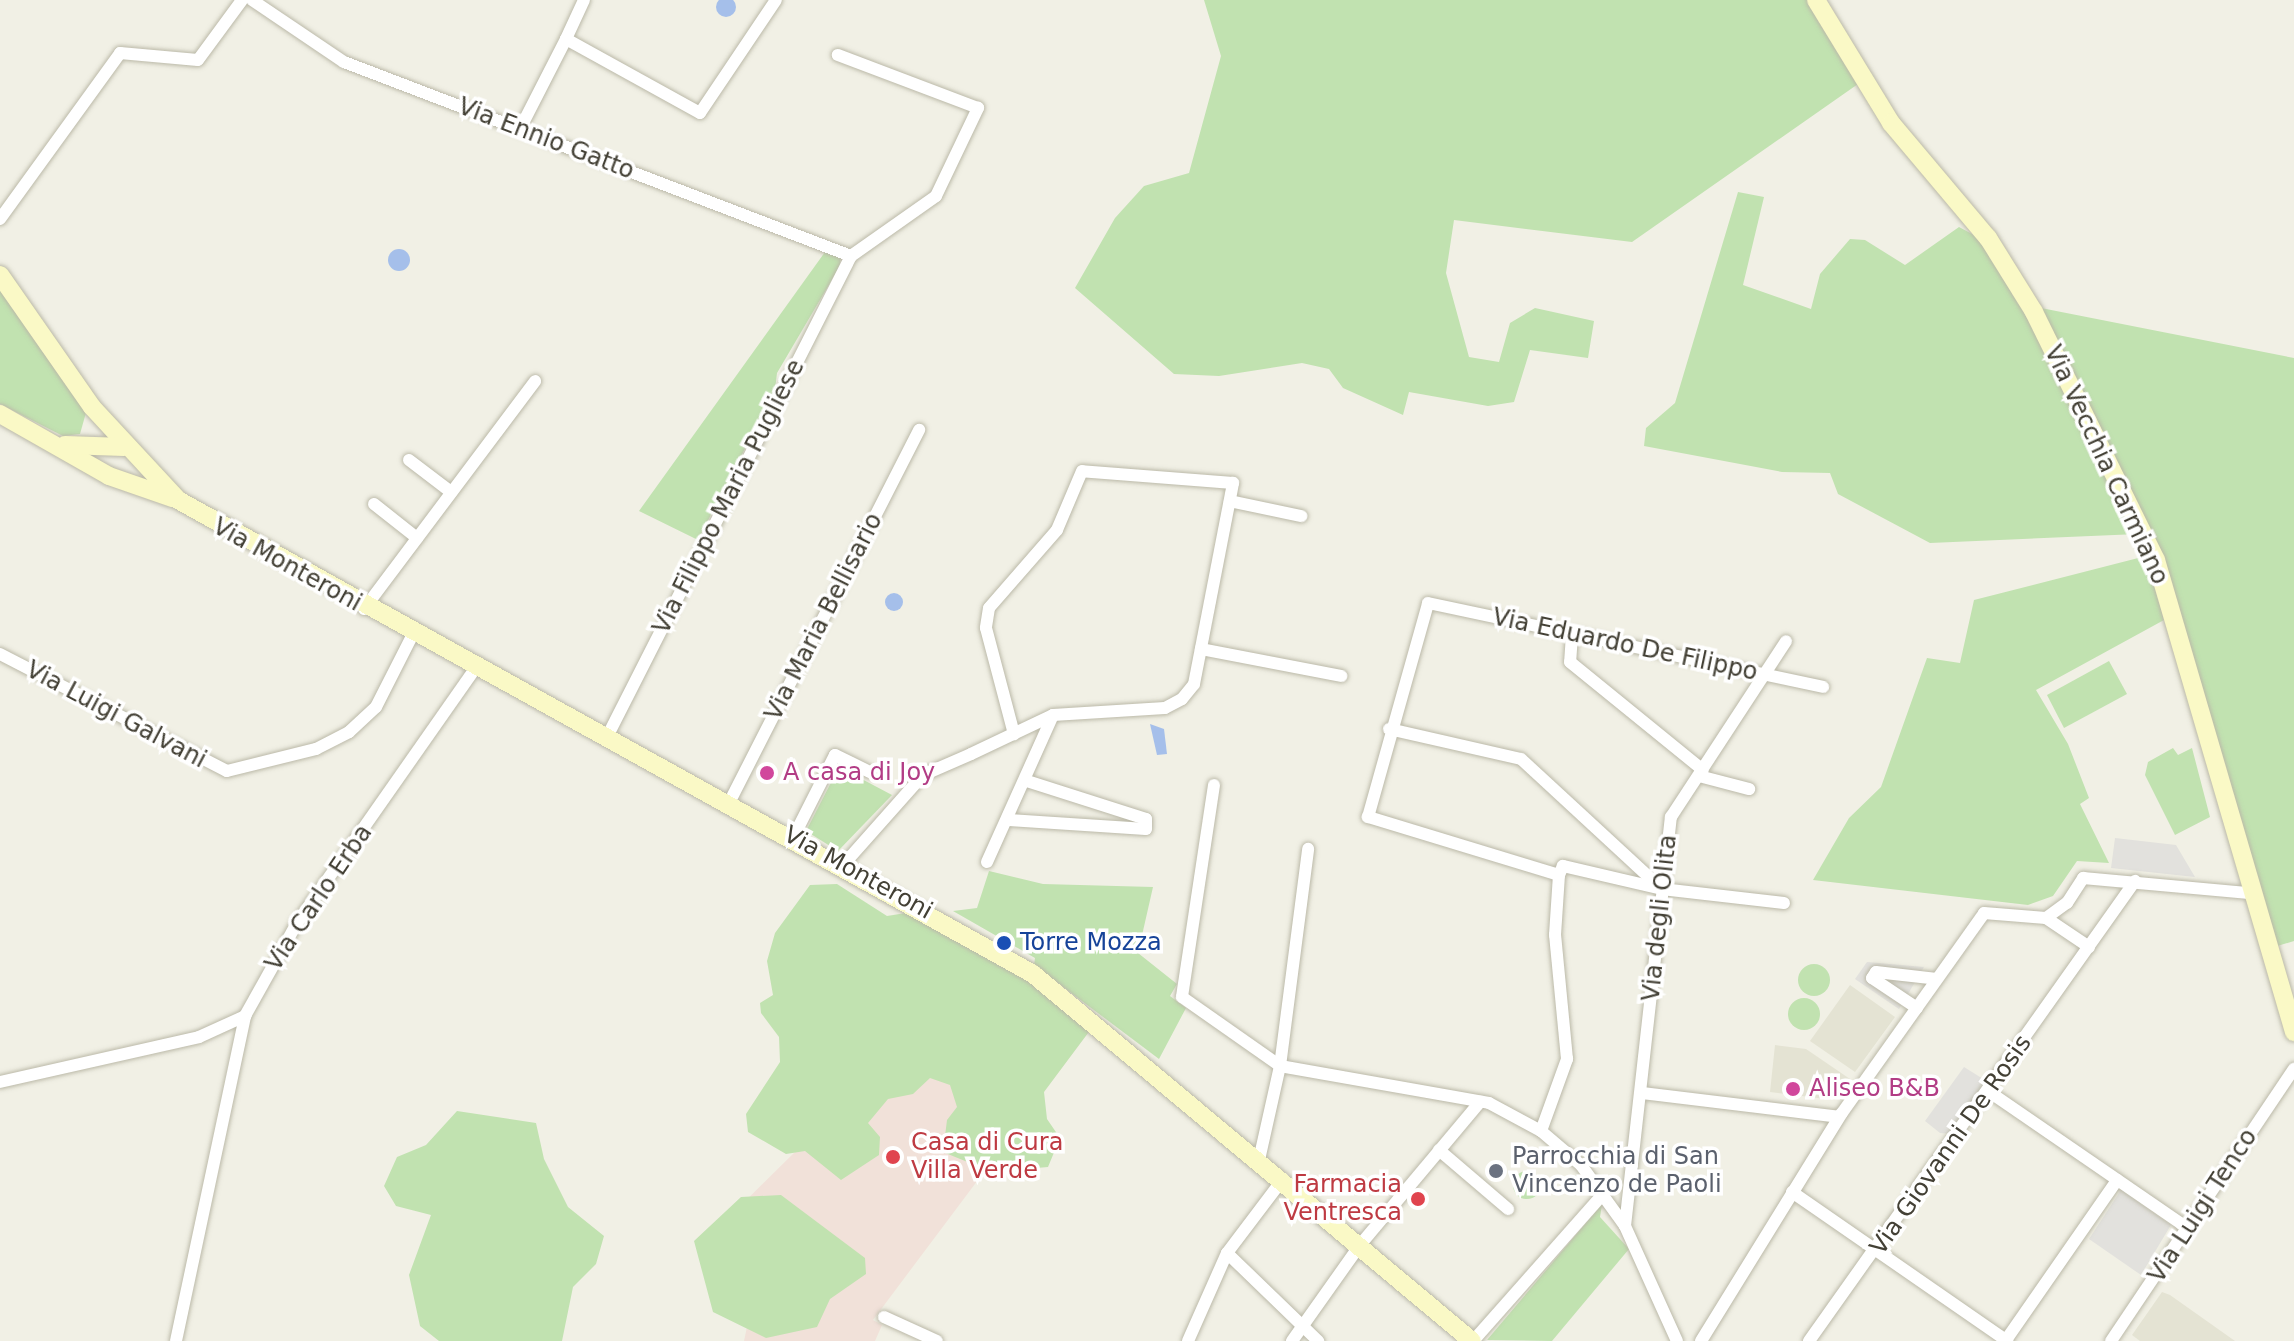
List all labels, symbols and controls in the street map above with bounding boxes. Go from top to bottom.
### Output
street label: Via Ennio Gatto [454,92,638,186]
street label: Via Vecchia Carmiano [2038,341,2174,589]
street label: Via Filippo Maria Pugliese [647,355,811,639]
street label: Via Maria Bellisario [759,509,889,725]
street label: Via Monteroni [208,512,366,618]
street label: Via Eduardo De Filippo [1490,603,1760,687]
street label: Via Luigi Galvani [21,655,211,775]
place label: A casa di Joy [783,759,935,787]
marker: A casa di Joy [758,764,776,782]
street label: Via Carlo Erba [259,819,379,977]
street label: Via Monteroni [779,820,937,926]
street label: Via degli Olita [1637,833,1683,1003]
place label: Torre Mozza [1020,929,1162,957]
marker: Torre Mozza [995,934,1013,952]
street label: Via Giovanni De Rosis [1864,1030,2038,1260]
place label: Aliseo B&B [1809,1075,1940,1103]
marker: Aliseo B&B [1784,1080,1802,1098]
street label: Via Luigi Tenco [2143,1124,2263,1288]
place label: Casa di Cura Villa Verde [911,1129,1063,1185]
place label: Parrocchia di San Vincenzo de Paoli [1512,1143,1722,1199]
marker: Casa di Cura Villa Verde [882,1146,904,1168]
marker: Parrocchia di San Vincenzo de Paoli [1487,1162,1505,1180]
place label: Farmacia Ventresca [1284,1171,1402,1227]
marker: Farmacia Ventresca [1409,1190,1427,1208]

